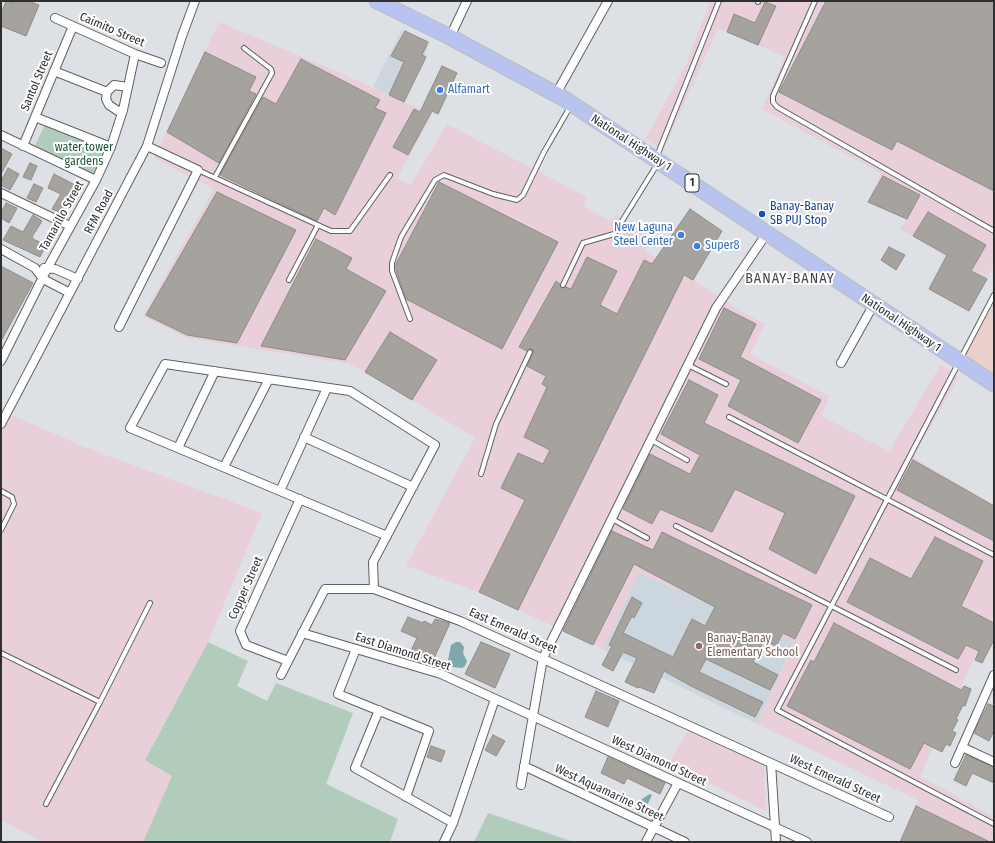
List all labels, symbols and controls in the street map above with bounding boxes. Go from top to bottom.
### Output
street label: Caimito Street [77,10,147,50]
street label: Santol Street [18,49,56,113]
place label: Alfamart [448,83,490,97]
marker: Alfamart [435,85,445,95]
street label: National Highway 1 [588,112,674,174]
park label: water tower gardens [55,141,113,169]
road number: 1 [685,174,699,192]
street label: Tamarillo Street [37,178,87,254]
street label: RFM Road [81,188,117,236]
place label: Banay-Banay SB PUJ Stop [770,200,834,228]
marker: Banay-Banay SB PUJ Stop [757,209,767,219]
place label: New Laguna Steel Center [613,221,673,249]
marker: New Laguna Steel Center [676,230,686,240]
place label: Super8 [705,239,740,253]
marker: Super8 [692,241,702,251]
district label: BANAY-BANAY [745,271,835,287]
street label: National Highway 1 [858,291,944,355]
street label: Copper Street [226,554,266,622]
street label: East Emerald Street [467,605,559,657]
street label: East Diamond Street [353,630,453,674]
place label: Banay-Banay Elementary School [707,632,798,660]
marker: Banay-Banay Elementary School [694,641,704,651]
street label: West Diamond Street [609,733,709,789]
street label: West Emerald Street [787,752,883,806]
street label: West Aquamarine Street [552,761,666,825]

